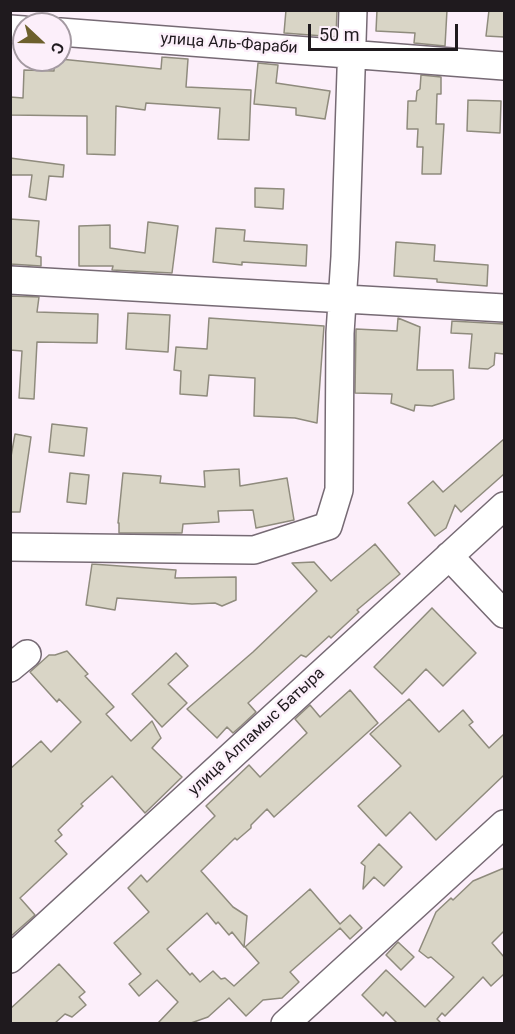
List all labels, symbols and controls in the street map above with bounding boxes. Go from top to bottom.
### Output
north arrow [12,12,72,72]
scale bar [311,12,461,50]
text: 50 m [319,24,359,45]
street label: улица Аль-Фараби [160,30,298,58]
text: С [47,40,68,57]
street label: улица Алпамыс Батыра [185,664,329,800]

